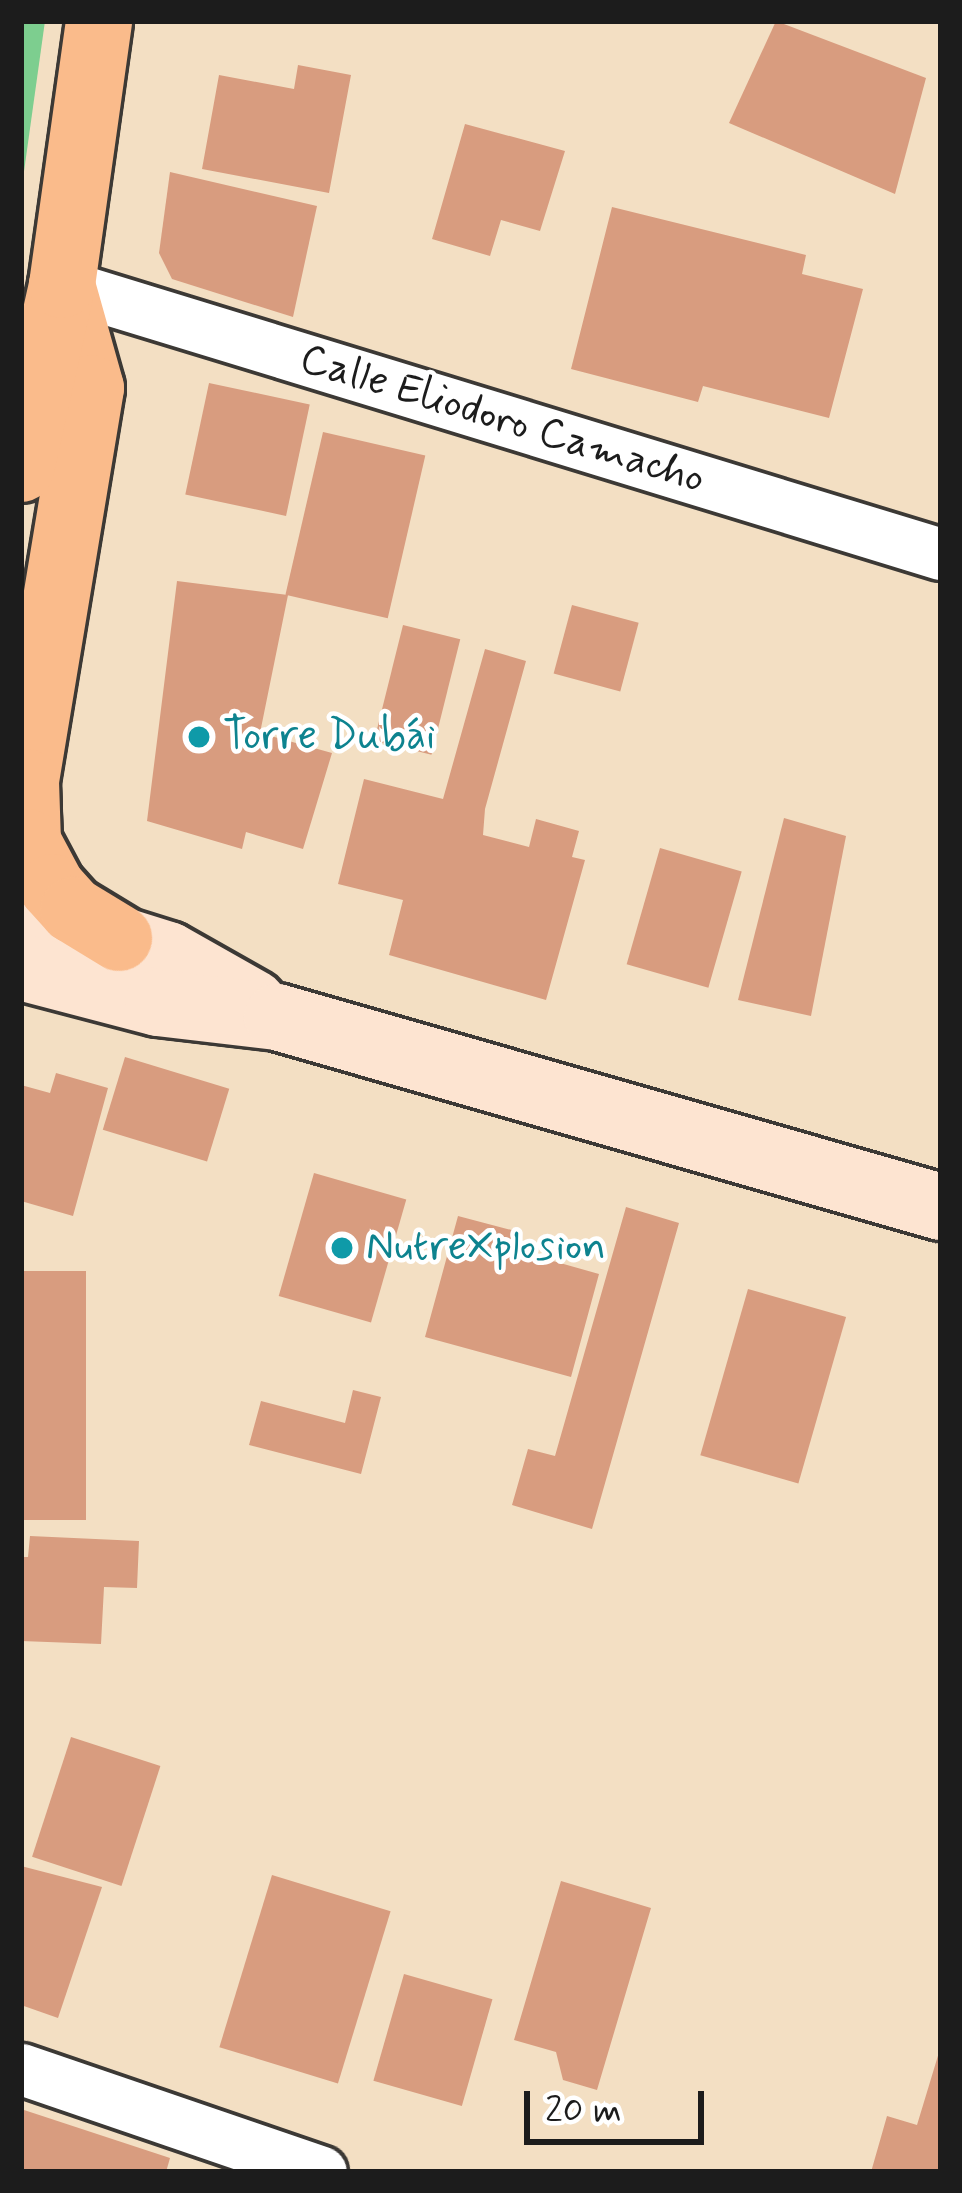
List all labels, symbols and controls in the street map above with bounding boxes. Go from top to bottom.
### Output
street label: Calle Eliodoro Camacho [293,334,711,506]
place label: Torre Dubái [223,712,431,762]
marker: Torre Dubái [186,724,212,750]
place label: NutreXplosion [366,1223,606,1273]
marker: NutreXplosion [329,1235,355,1261]
scale bar [530,2067,710,2141]
text: 20 m [545,2088,622,2135]

